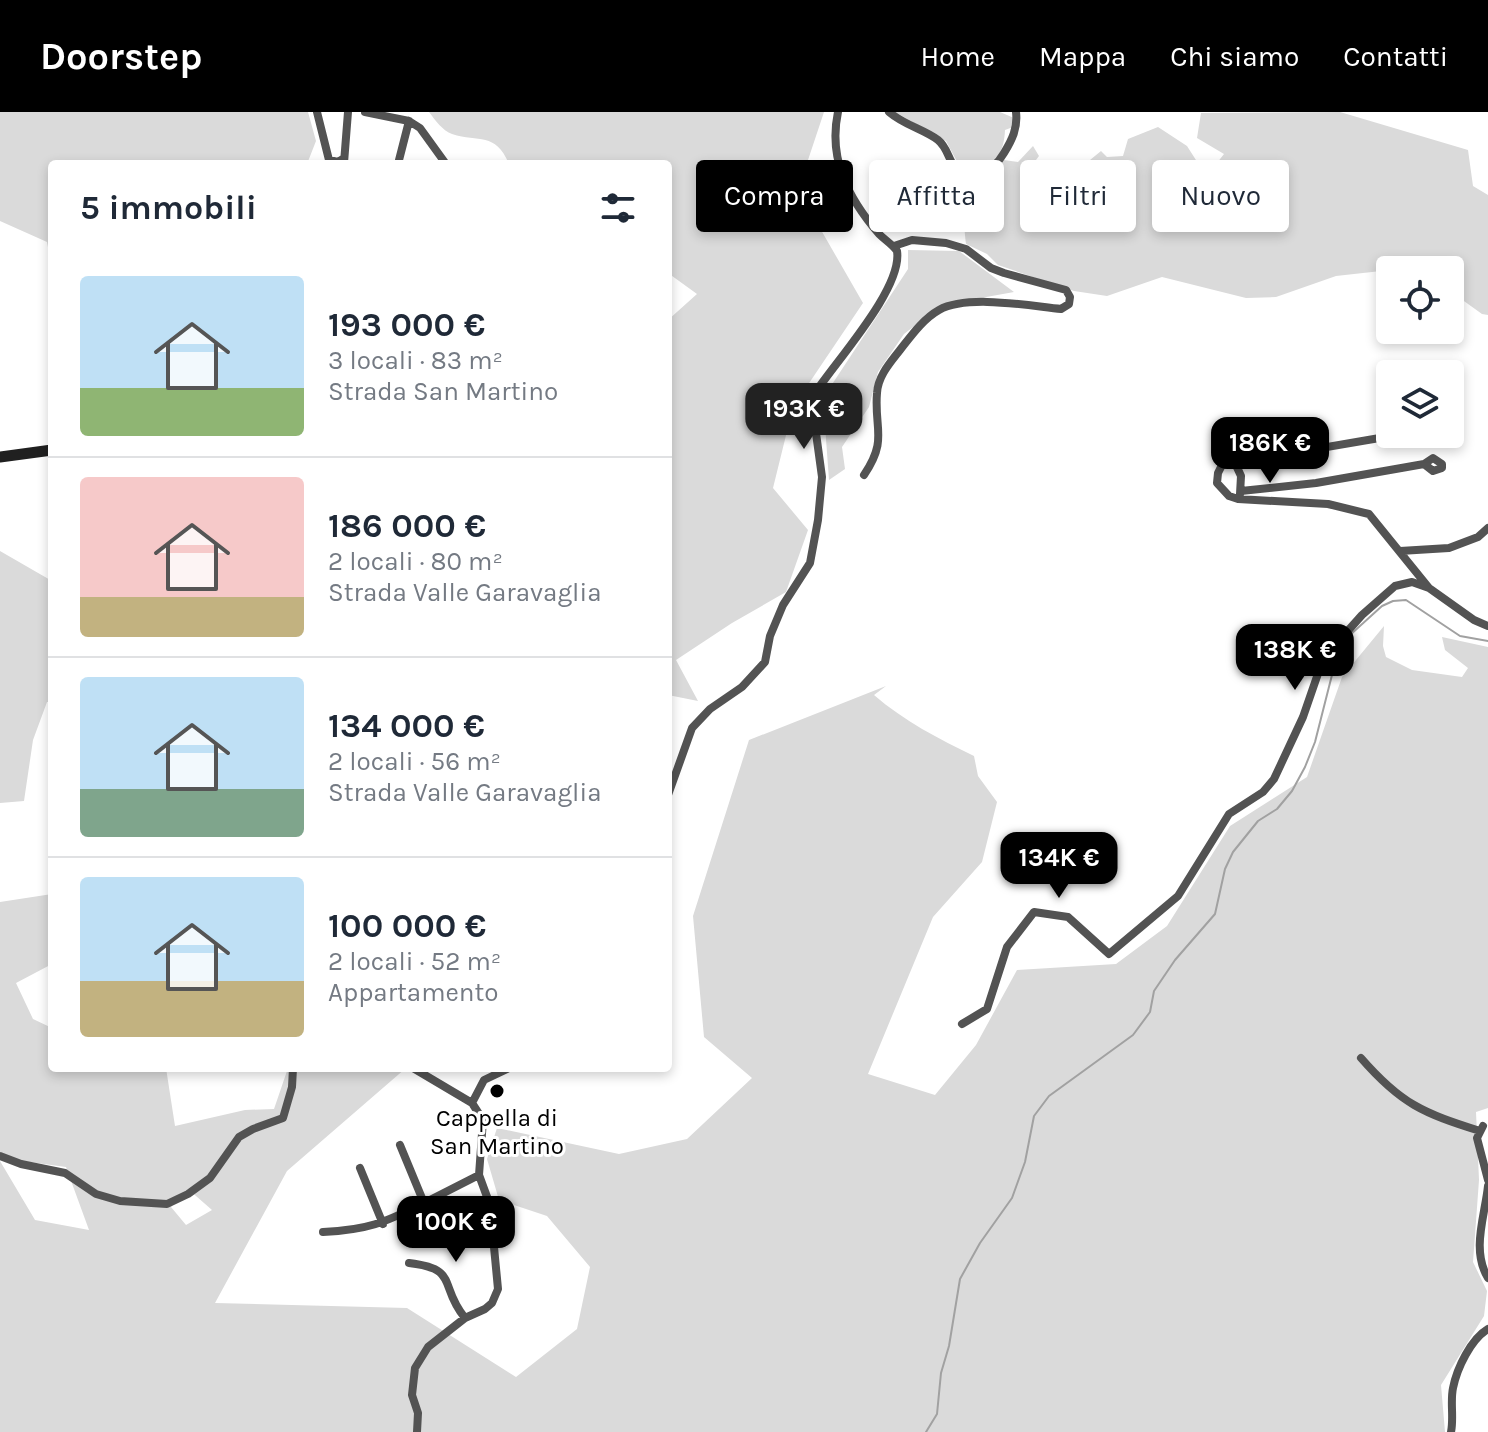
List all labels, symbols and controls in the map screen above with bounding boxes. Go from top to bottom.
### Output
text: Doorstep [40,34,202,79]
text: Home [920,40,995,73]
text: Mappa [1039,40,1126,73]
text: Chi siamo [1170,40,1299,73]
text: Contatti [1343,40,1448,73]
chip: Compra [696,160,853,232]
chip: Affitta [869,160,1004,232]
chip: Filtri [1020,160,1136,232]
chip: Nuovo [1152,160,1289,232]
icon: filters [596,186,640,230]
text: 5 immobili [80,188,257,228]
map controls [1376,256,1464,448]
button: locate [1376,256,1464,344]
text: 193 000 € [328,305,485,345]
icon: home [144,308,240,404]
text: 3 locali · 83 m² [328,345,503,376]
button: layers [1376,360,1464,448]
text: Strada San Martino [328,376,558,407]
pin: 193K € [739,383,869,451]
text: 193K € [763,393,845,424]
pin: 186K € [1205,417,1335,485]
text: 186K € [1229,427,1311,458]
text: 186 000 € [328,506,486,546]
icon: home [144,509,240,605]
text: 2 locali · 80 m² [328,546,503,577]
text: Strada Valle Garavaglia [328,577,601,608]
pin: 138K € [1230,624,1360,692]
text: 138K € [1254,634,1336,665]
text: 134 000 € [328,706,485,746]
icon: home [144,709,240,805]
text: 2 locali · 56 m² [328,746,501,777]
text: Strada Valle Garavaglia [328,777,601,808]
pin: 134K € [994,832,1124,900]
text: 134K € [1019,842,1099,873]
text: 100 000 € [328,906,486,946]
icon: home [144,909,240,1005]
text: 2 locali · 52 m² [328,946,501,977]
text: Appartamento [328,977,498,1008]
marker: Cappella di San Martino [488,1082,506,1100]
place label: Cappella di San Martino [430,1104,564,1160]
pin: 100K € [391,1196,521,1264]
text: 100K € [415,1206,497,1237]

